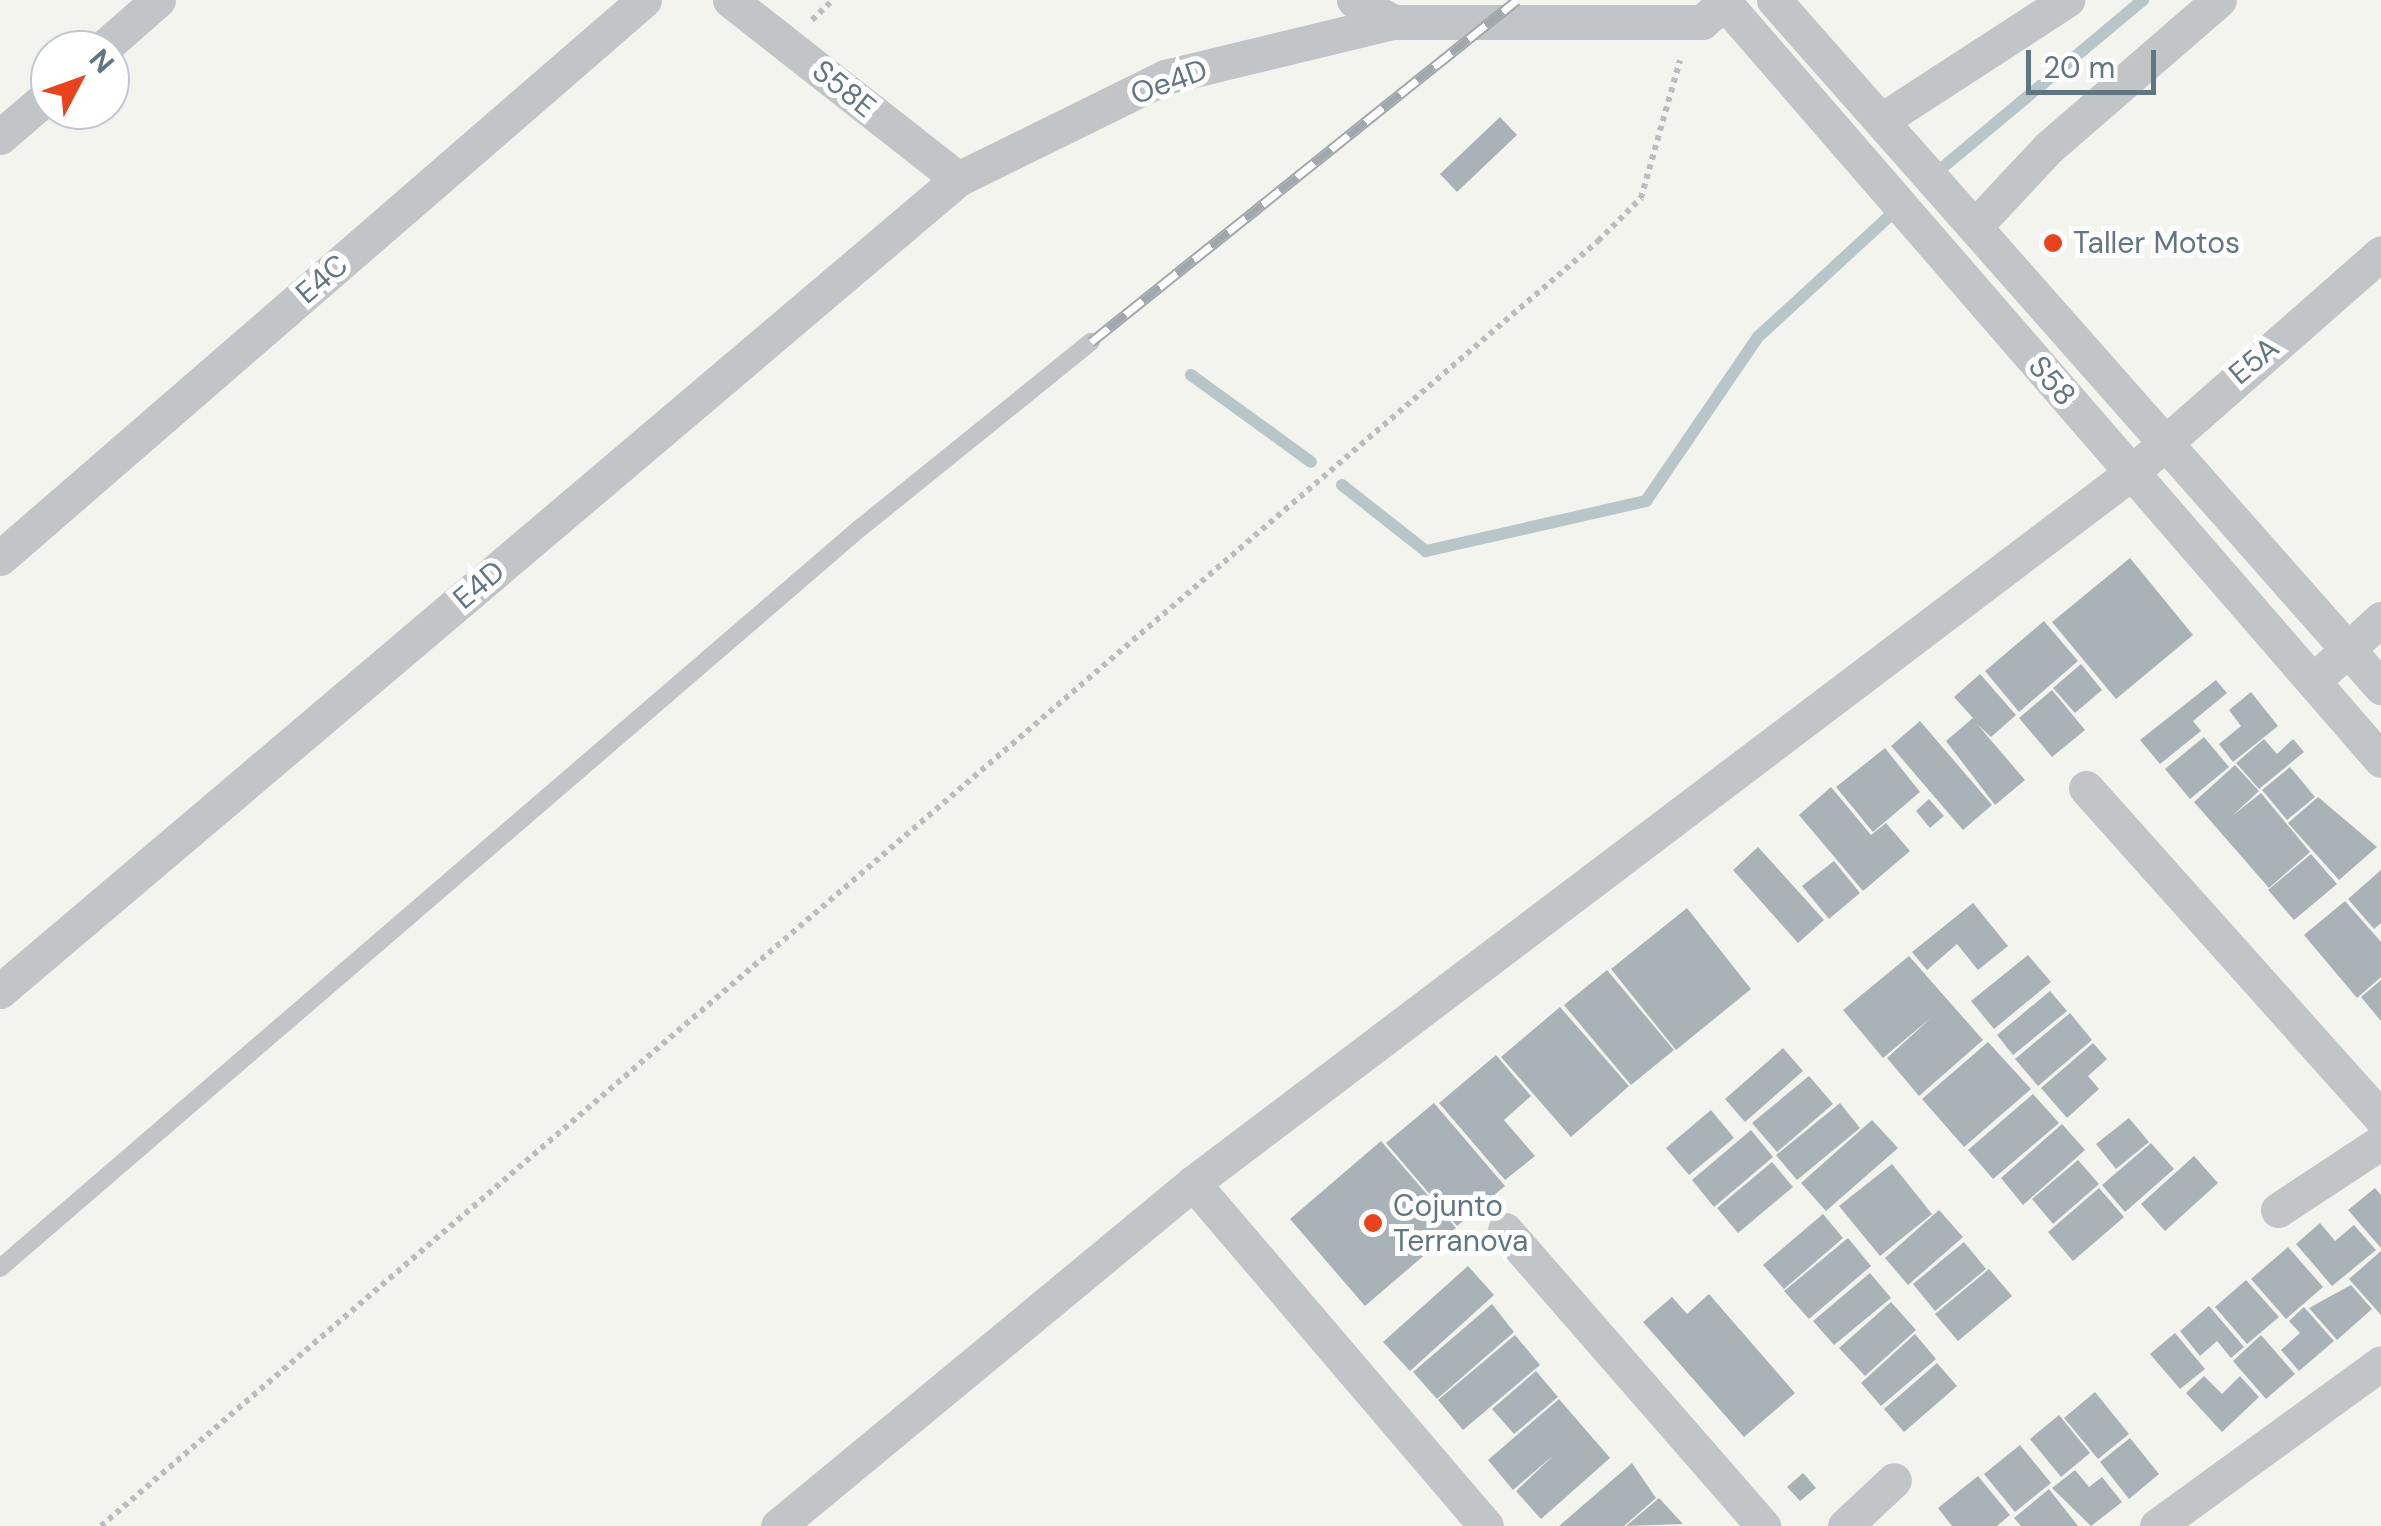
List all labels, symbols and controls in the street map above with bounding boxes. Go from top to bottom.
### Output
north arrow [30,30,130,130]
scale bar [2031,30,2161,92]
text: N [81,41,122,81]
text: 20 m [2043,48,2115,87]
street label: Oe4D [1126,52,1212,112]
street label: S58E [805,53,883,125]
place label: Taller Motos [2073,225,2240,261]
marker: Taller Motos [2042,232,2064,254]
street label: E4C [289,247,355,311]
street label: E5A [2222,330,2286,392]
street label: S58 [2021,349,2083,413]
street label: E4D [446,553,512,617]
place label: Cojunto Terranova [1393,1188,1528,1258]
marker: Cojunto Terranova [1362,1212,1384,1234]

